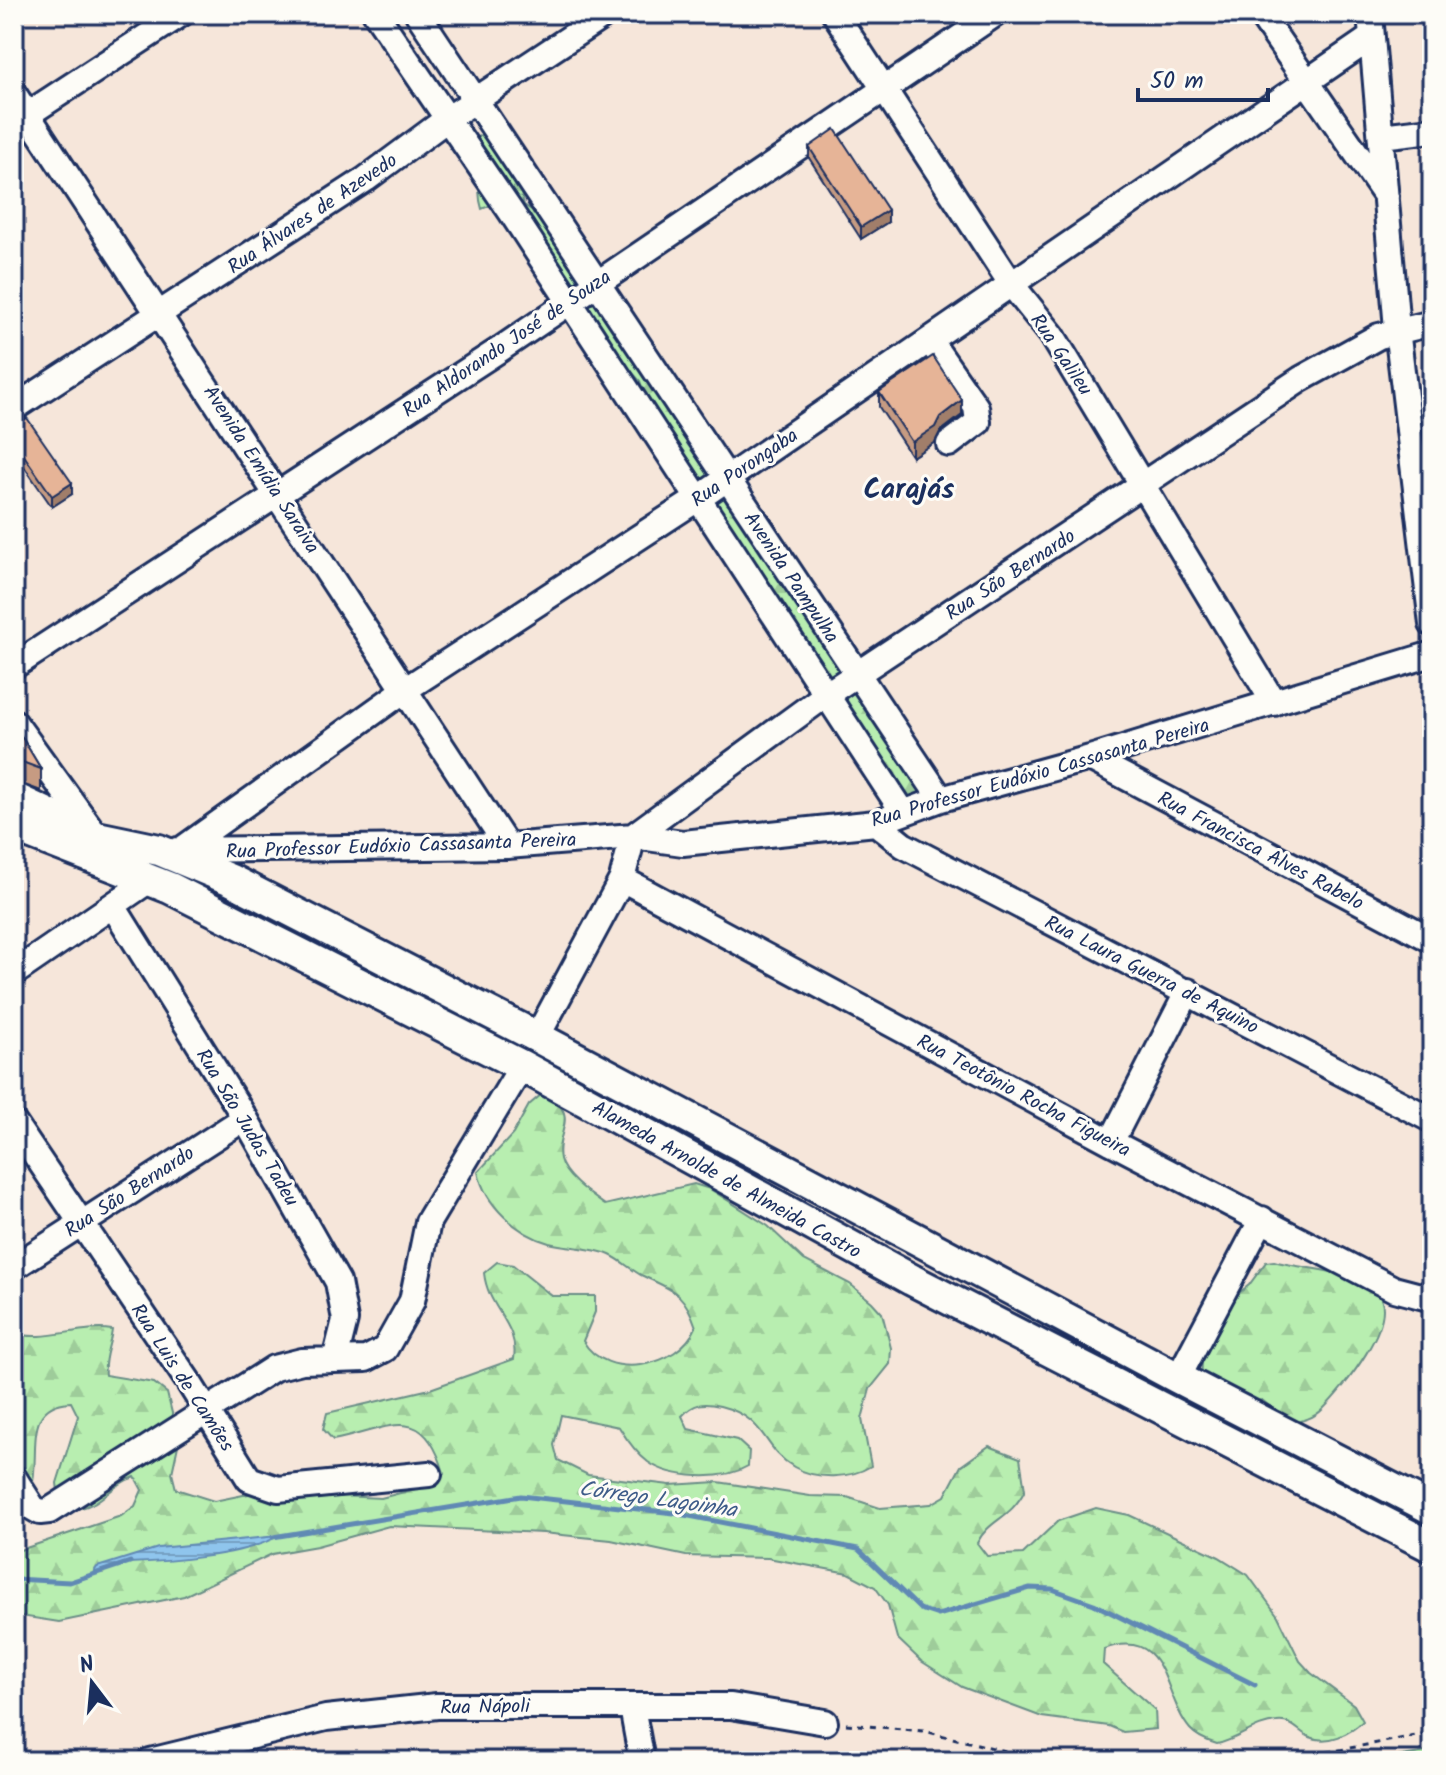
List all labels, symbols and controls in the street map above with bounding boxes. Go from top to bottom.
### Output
scale bar [1138,52,1268,102]
text: 50 m [1150,62,1204,101]
street label: Rua Álvares de Azevedo [222,146,405,284]
street label: Rua Aldorando José de Souza [396,262,618,427]
street label: Rua Galileu [1021,307,1100,403]
street label: Avenida Emídia Saraiva [194,379,327,561]
street label: Rua Porongaba [685,421,805,517]
district label: Carajás [864,468,954,513]
street label: Avenida Pampulha [734,506,846,650]
street label: Rua São Bernardo [940,521,1083,630]
street label: Rua Professor Eudóxio Cassasanta Pereira [867,710,1214,838]
street label: Rua Francisca Alves Rabelo [1151,784,1369,920]
street label: Rua Professor Eudóxio Cassasanta Pereira [225,825,577,869]
street label: Rua Laura Guerra de Aquino [1038,908,1264,1044]
street label: Rua Teotônio Rocha Figueira [910,1027,1136,1167]
street label: Rua São Judas Tadeu [186,1043,306,1213]
street label: Alameda Arnolde de Almeida Castro [586,1093,867,1268]
street label: Rua São Bernardo [59,1138,202,1247]
street label: Rua Luis de Camões [121,1298,242,1459]
water label: Córrego Lagoinha [577,1472,740,1529]
north arrow [52,1643,132,1723]
text: N [76,1647,99,1685]
street label: Rua Nápoli [440,1691,532,1725]

